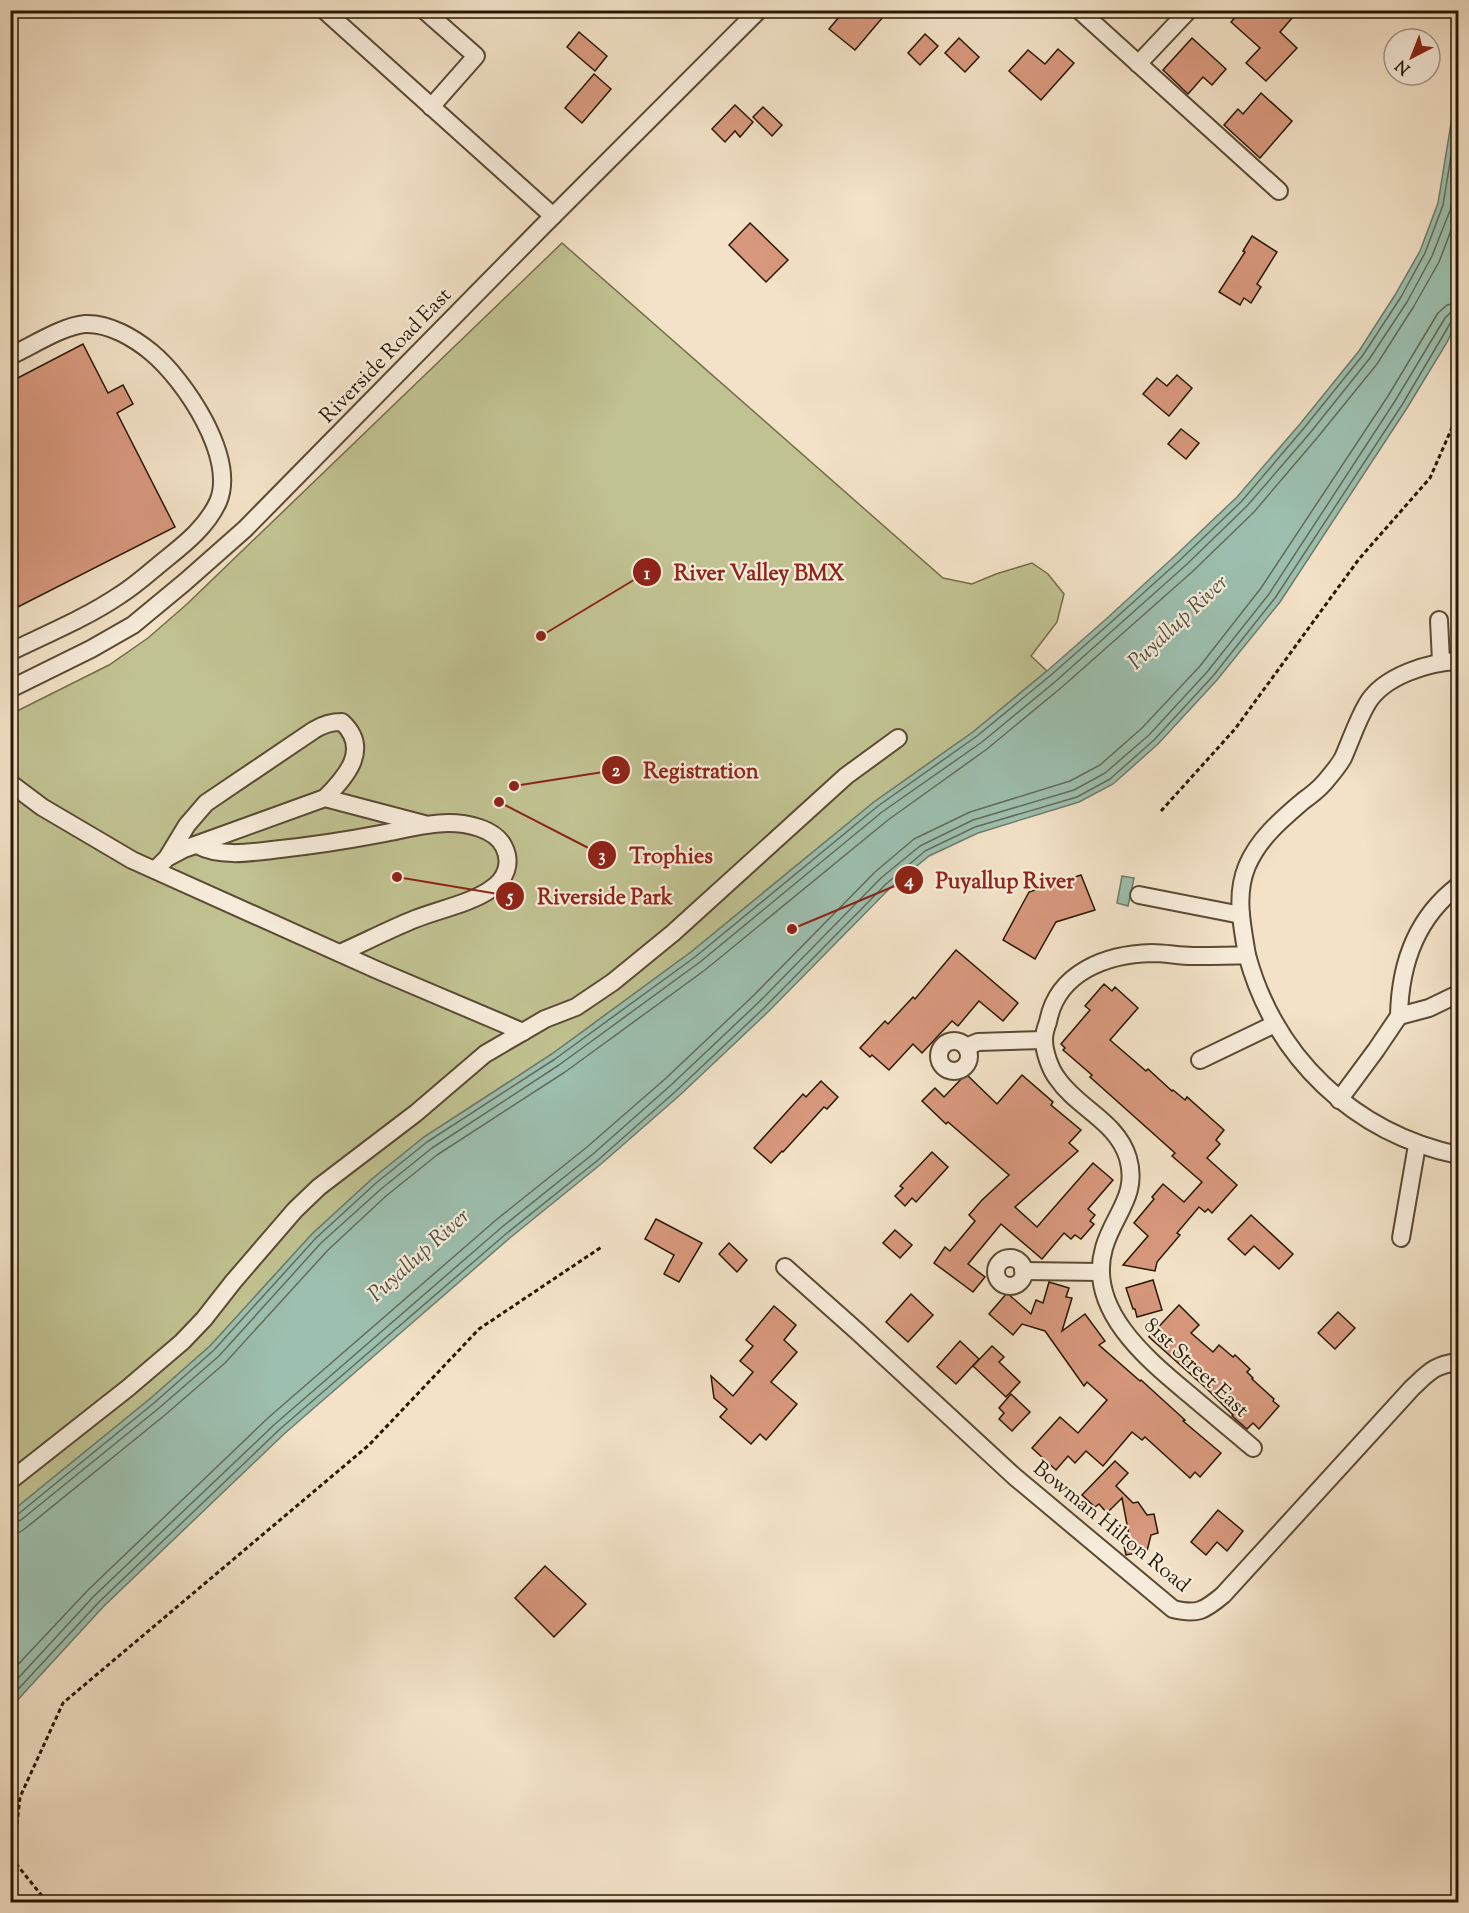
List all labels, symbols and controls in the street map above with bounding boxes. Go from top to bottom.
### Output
north arrow [1382,27,1442,87]
text: N [1391,53,1416,79]
street label: Riverside Road East [314,282,459,431]
callout: River Valley BMX [632,552,856,592]
text: River Valley BMX [674,559,845,591]
text: 1 [644,562,651,588]
water label: Puyallup River [1122,568,1237,678]
callout: Registration [601,750,771,790]
text: Registration [643,757,759,789]
text: 2 [612,759,621,785]
callout: Trophies [587,835,725,875]
text: Trophies [629,842,713,874]
text: 3 [598,844,606,870]
callout: Puyallup River [894,860,1086,900]
text: Puyallup River [936,867,1075,899]
text: 4 [903,869,914,895]
callout: Riverside Park [495,876,685,916]
text: Riverside Park [537,883,673,915]
text: 5 [505,885,514,911]
water label: Puyallup River [362,1202,478,1311]
street label: 81st Street East [1136,1312,1255,1425]
street label: Bowman Hilton Road [1026,1455,1196,1601]

